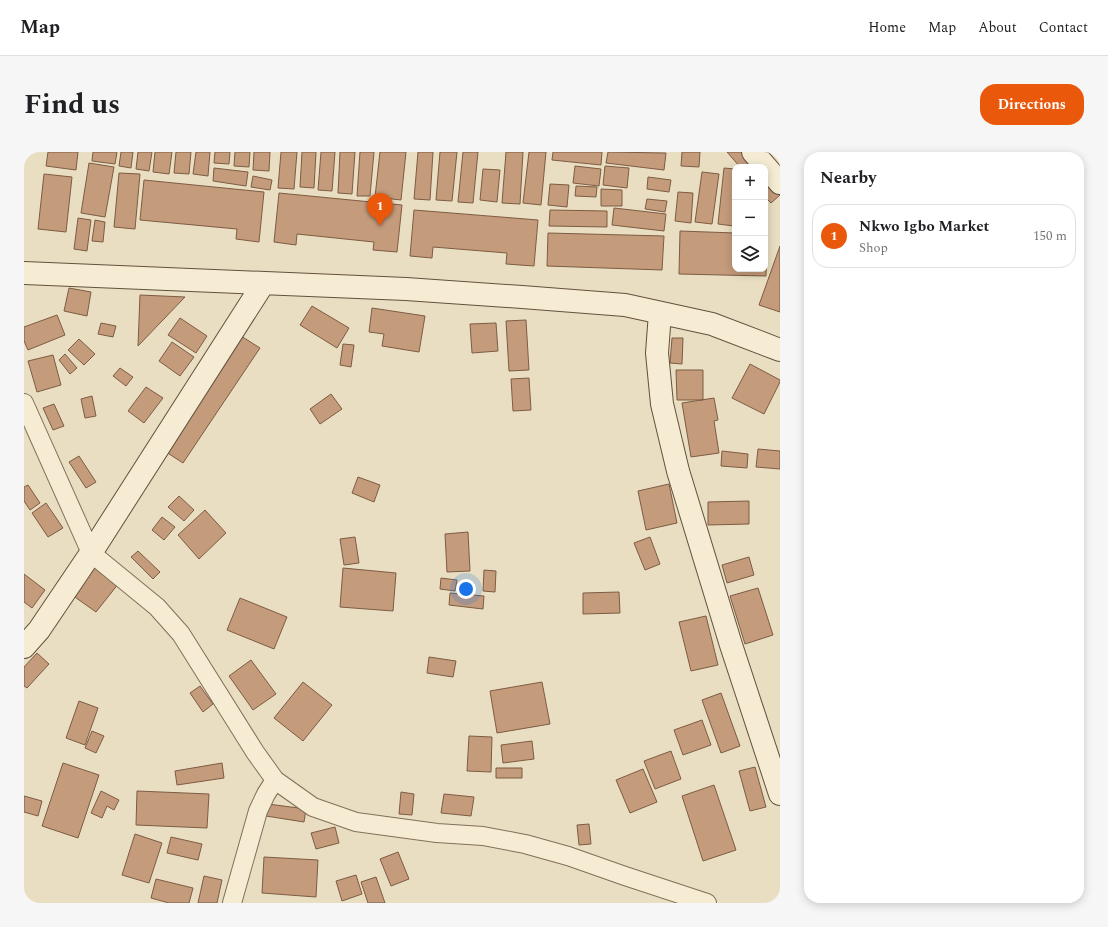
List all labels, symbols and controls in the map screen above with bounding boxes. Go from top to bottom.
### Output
text: Map [20,13,60,42]
text: Home [868,17,906,38]
text: Map [928,17,956,38]
text: About [978,17,1017,38]
text: Contact [1039,17,1088,38]
text: Find us [24,83,120,126]
button: Directions [980,84,1084,125]
map controls [732,164,768,272]
button: + [732,164,768,200]
text: Nearby [820,165,876,191]
pin: 1 [367,193,393,226]
button: − [732,200,768,236]
text: Nkwo Igbo Market [859,215,989,238]
text: 1 [830,226,838,246]
text: 150 m [1033,226,1067,246]
button: layers [732,236,768,272]
text: Shop [859,238,888,258]
your location [456,579,476,599]

